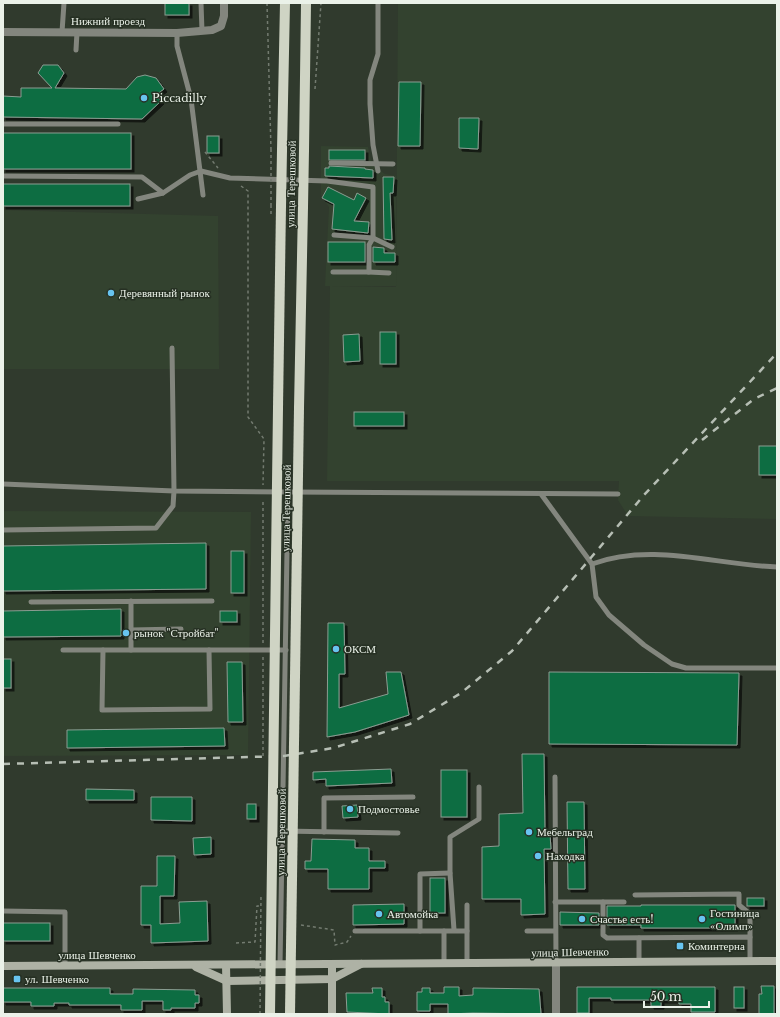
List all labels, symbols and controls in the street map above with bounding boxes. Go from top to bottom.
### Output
street label: Нижний проезд [71,14,145,28]
place label: Piccadilly [152,91,206,105]
marker: Piccadilly [139,93,149,103]
street label: улица Терешковой [283,140,299,228]
place label: Деревянный рынок [119,286,210,300]
marker: Деревянный рынок [106,288,116,298]
street label: улица Терешковой [278,464,294,552]
place label: рынок "Стройбат" [134,626,219,640]
marker: рынок "Стройбат" [121,628,131,638]
place label: ОКСМ [344,642,376,656]
marker: ОКСМ [331,644,341,654]
street label: улица Терешковой [273,788,289,876]
place label: Подмостовье [358,802,420,816]
marker: Подмостовье [345,804,355,814]
place label: Мебельград [537,825,593,839]
marker: Мебельград [524,827,534,837]
place label: Находка [546,849,585,863]
marker: Находка [533,851,543,861]
place label: Гостиница «Олимп» [710,906,759,933]
place label: Автомойка [387,907,438,921]
marker: Автомойка [374,909,384,919]
place label: Счастье есть! [590,912,654,926]
marker: Счастье есть! [577,914,587,924]
marker: Гостиница «Олимп» [697,914,707,924]
place label: Коминтерна [688,939,745,953]
marker: Коминтерна [675,941,685,951]
street label: улица Шевченко [531,944,609,960]
street label: улица Шевченко [58,948,136,962]
place label: ул. Шевченко [25,972,89,986]
marker: ул. Шевченко [12,974,22,984]
scale bar [644,983,709,1009]
text: 50 m [650,989,682,1004]

